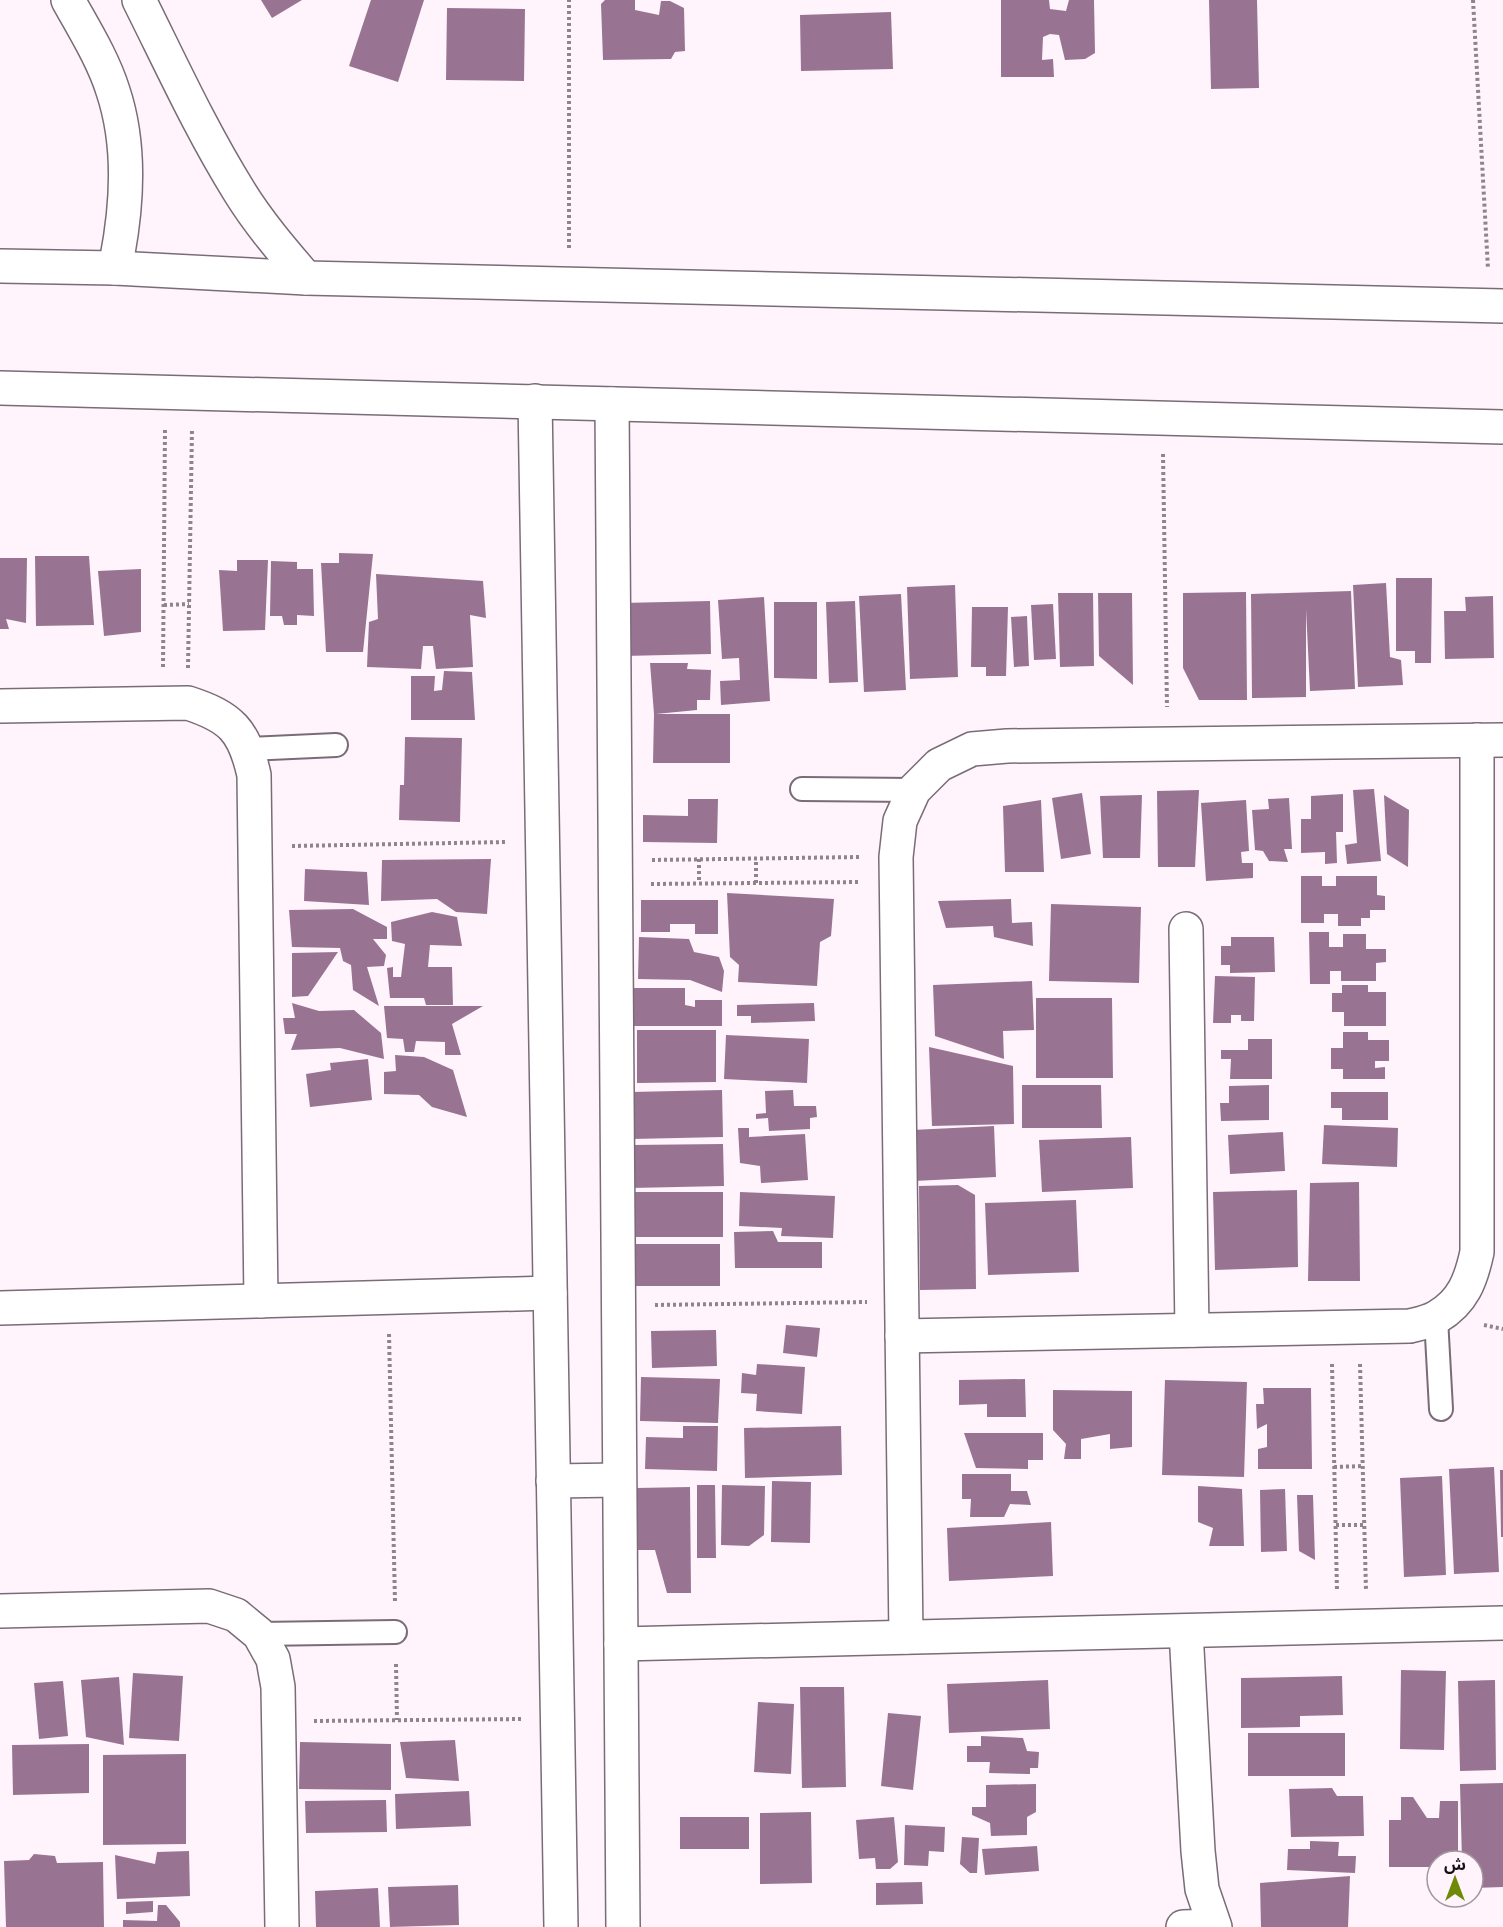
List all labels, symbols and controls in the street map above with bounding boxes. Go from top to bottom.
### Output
north arrow [1425,1849,1485,1909]
text: ش [1444,1854,1466,1874]

